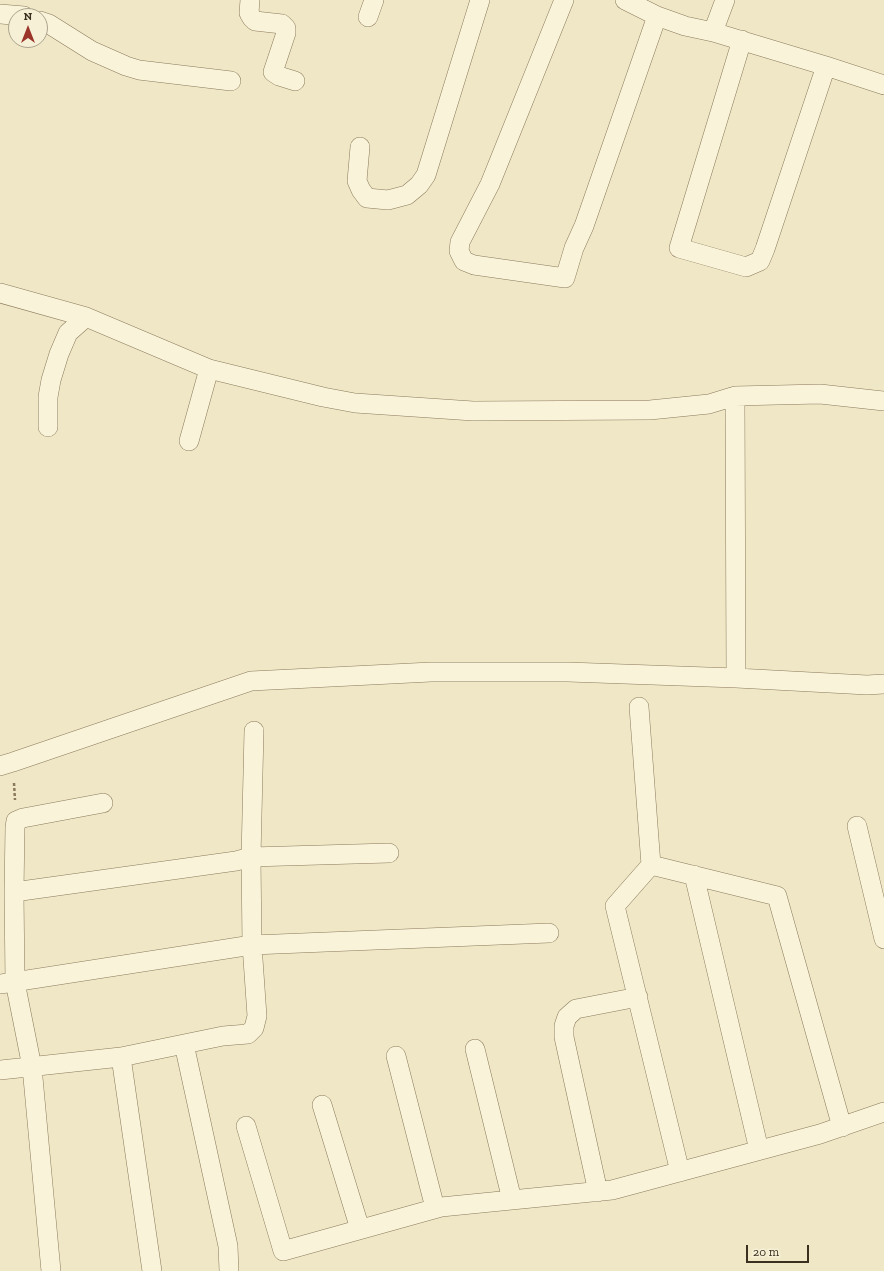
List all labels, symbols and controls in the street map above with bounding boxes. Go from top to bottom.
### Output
north arrow [8,8,48,48]
text: N [24,10,32,23]
scale bar [748,1237,811,1263]
text: 20 m [753,1245,779,1259]

